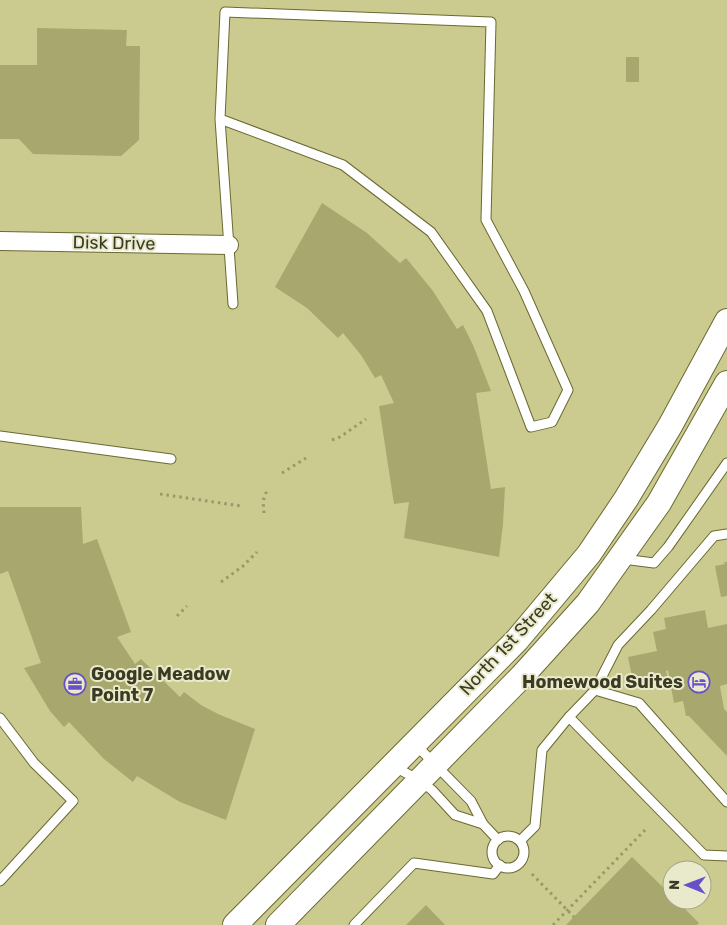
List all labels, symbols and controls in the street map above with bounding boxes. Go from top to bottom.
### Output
street label: Disk Drive [72,231,156,255]
street label: North 1st Street [455,588,561,700]
place label: Google Meadow Point 7 [91,663,230,706]
hotel icon: Homewood Suites [687,670,711,694]
place label: Homewood Suites [522,671,683,693]
office icon: Google Meadow Point 7 [63,672,87,696]
north arrow [662,860,712,910]
text: N [666,880,683,890]

